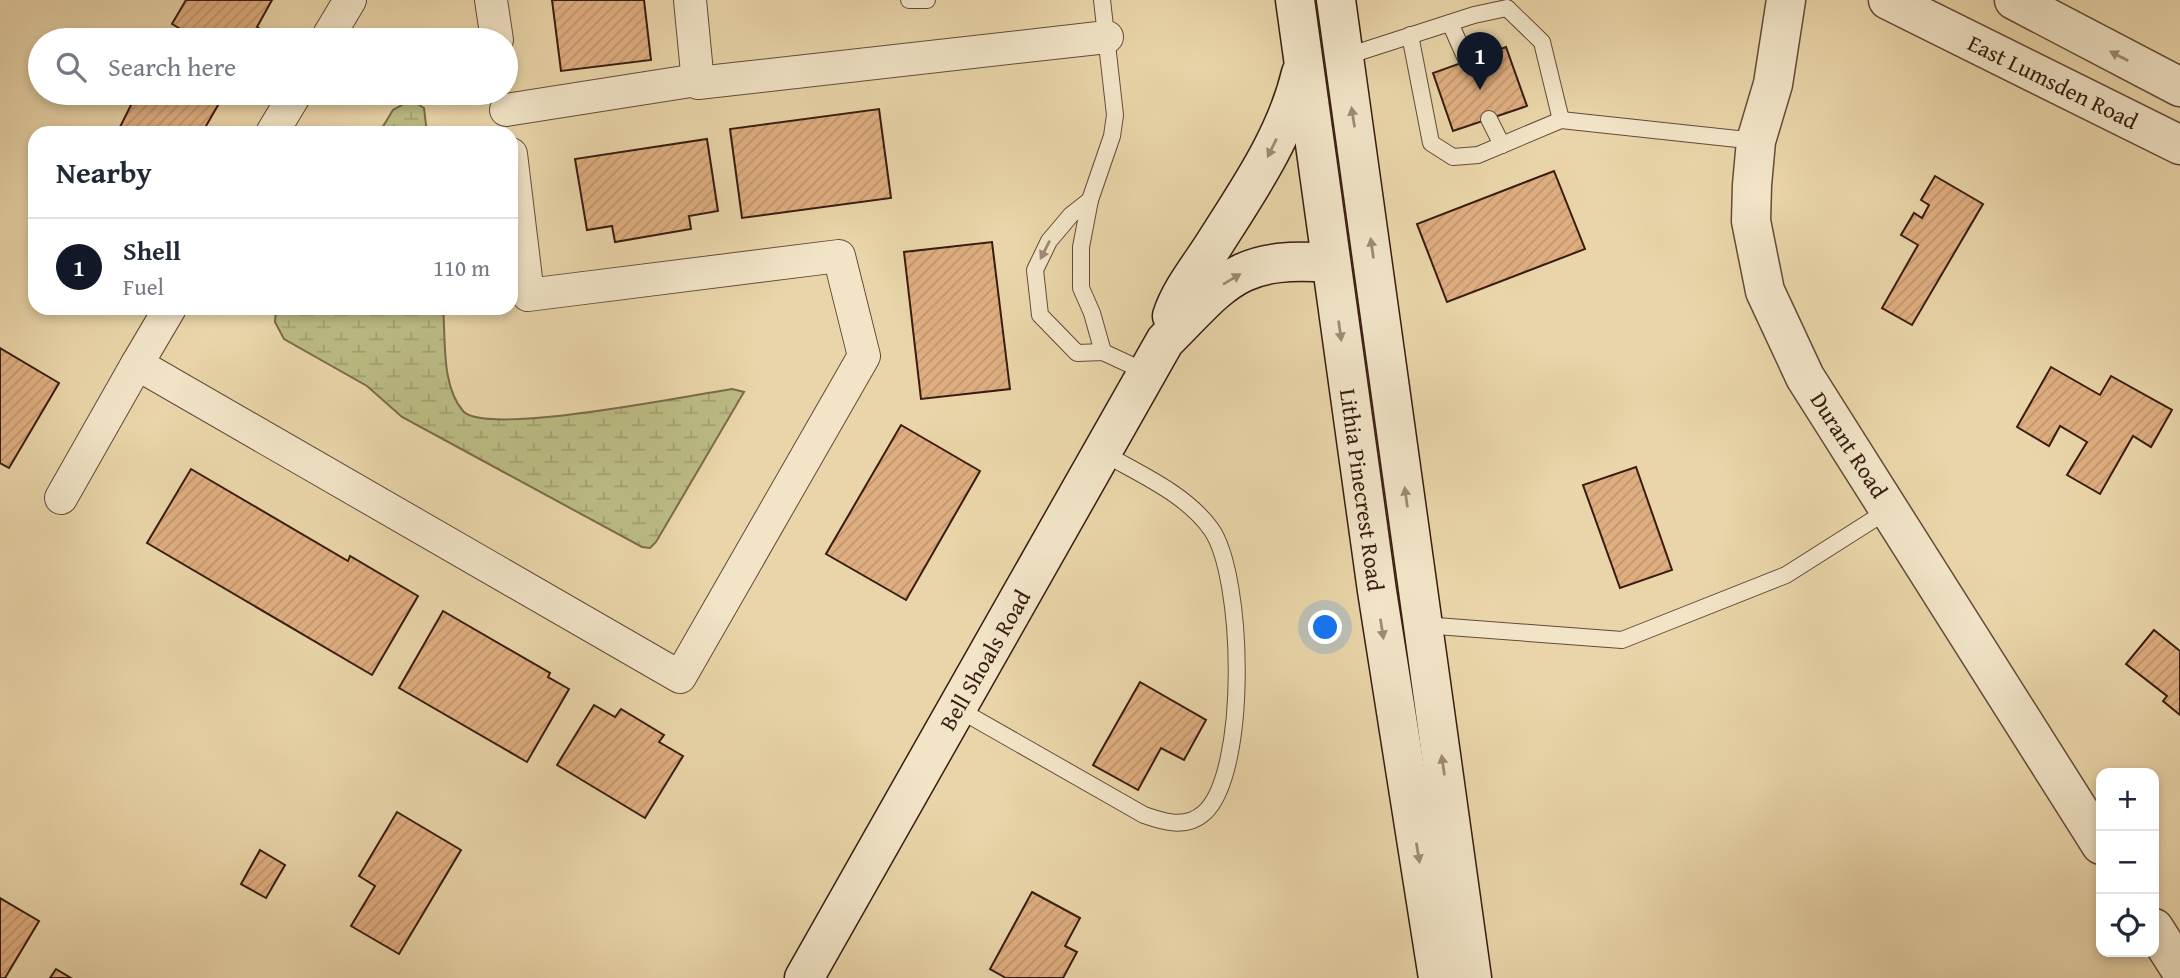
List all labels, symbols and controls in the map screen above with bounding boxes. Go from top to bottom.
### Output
street label: East Lumsden Road [1963,26,2144,137]
search box [28,28,518,105]
pin: 1 [1457,32,1503,90]
text: Search here [108,47,236,86]
icon: search [52,48,90,86]
one-way arrow [2109,51,2129,62]
one-way arrow [1347,106,1358,128]
one-way arrow [1266,138,1277,158]
text: Nearby [56,150,152,194]
text: Shell [123,231,181,270]
one-way arrow [1366,236,1377,258]
one-way arrow [1040,240,1051,260]
text: 1 [73,251,85,284]
text: 110 m [433,251,490,284]
text: Fuel [123,270,164,303]
one-way arrow [1223,272,1242,285]
one-way arrow [1334,320,1345,342]
street label: Durant Road [1803,385,1897,505]
street label: Lithia Pinecrest Road [1332,387,1393,594]
one-way arrow [1401,486,1412,508]
street label: Bell Shoals Road [931,583,1039,736]
your location [1308,610,1342,644]
one-way arrow [1377,618,1388,640]
one-way arrow [1437,754,1448,776]
map controls [2096,768,2159,957]
button: + [2096,768,2159,831]
button: − [2096,831,2159,894]
one-way arrow [1413,843,1424,865]
button: locate [2096,894,2159,957]

